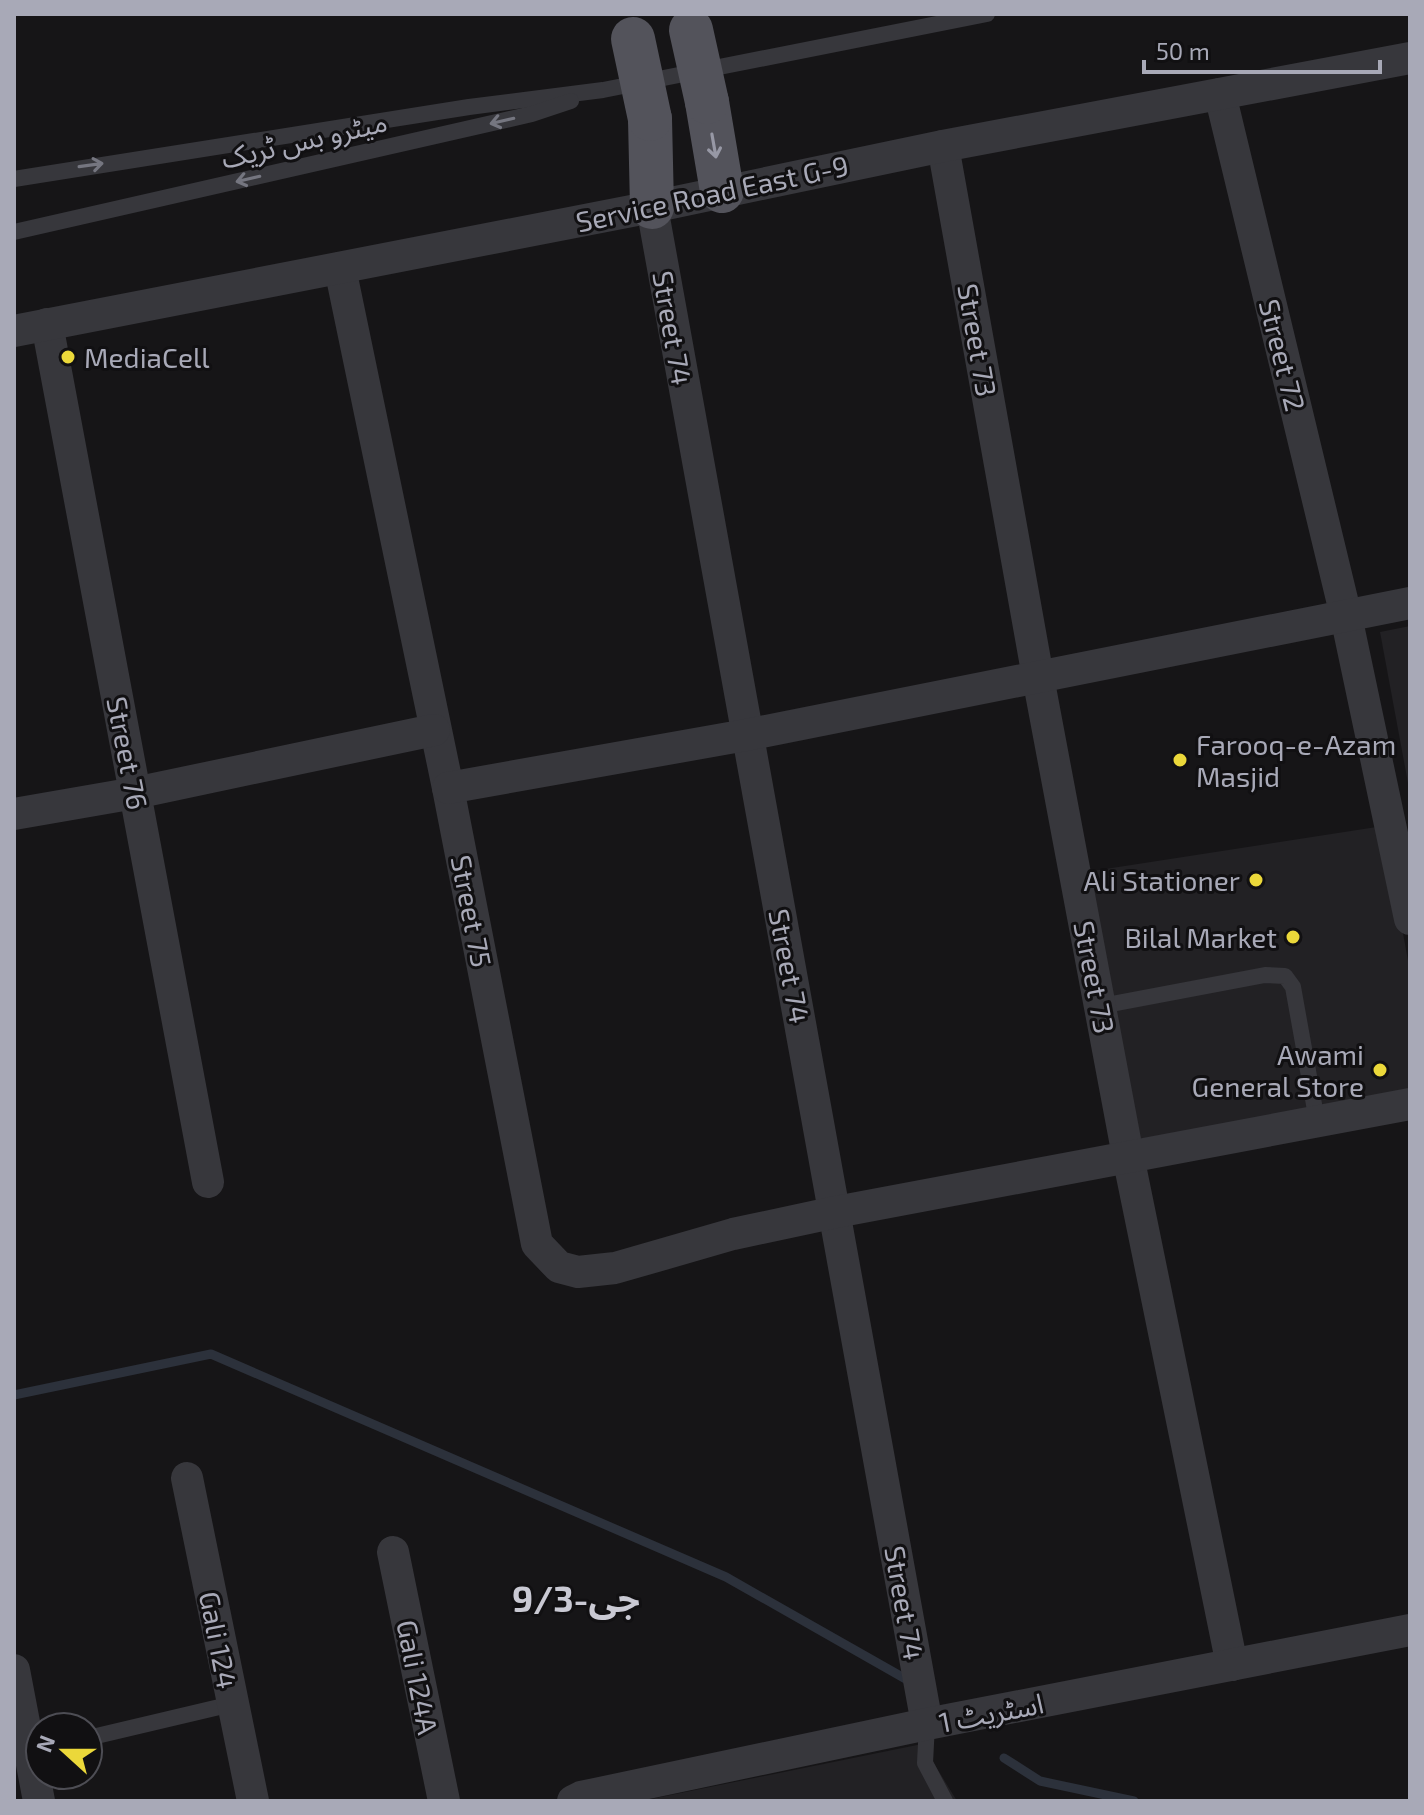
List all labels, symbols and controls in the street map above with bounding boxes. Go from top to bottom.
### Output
scale bar [1144,24,1380,74]
text: 50 m [1156,36,1210,65]
street label: میٹرو بس ٹریک [218,103,390,176]
one-way arrow [489,114,515,129]
one-way arrow [708,133,723,158]
street label: Service Road East G-9 [573,148,851,238]
one-way arrow [78,157,103,172]
one-way arrow [236,172,261,187]
street label: Street 74 [646,268,700,388]
street label: Street 73 [951,281,1005,399]
street label: Street 72 [1253,296,1313,414]
place label: MediaCell [84,340,210,374]
marker: MediaCell [59,348,77,366]
street label: Street 76 [100,694,156,812]
place label: Farooq-e-Azam Masjid [1196,727,1396,793]
marker: Farooq-e-Azam Masjid [1171,751,1189,769]
street label: Street 75 [444,852,500,970]
place label: Ali Stationer [1083,863,1240,897]
marker: Ali Stationer [1247,871,1265,889]
street label: Street 74 [762,906,818,1026]
street label: Street 73 [1067,918,1123,1036]
place label: Bilal Market [1124,920,1277,954]
marker: Bilal Market [1284,928,1302,946]
place label: Awami General Store [1192,1037,1364,1103]
marker: Awami General Store [1371,1061,1389,1079]
street label: Street 74 [878,1543,932,1663]
district label: جی-9/3 [512,1576,640,1621]
street label: Gali 124 [193,1588,245,1692]
street label: Gali 124A [390,1617,446,1738]
street label: اسٹریٹ 1 [936,1685,1046,1740]
north arrow [24,1711,104,1791]
text: N [29,1731,59,1756]

